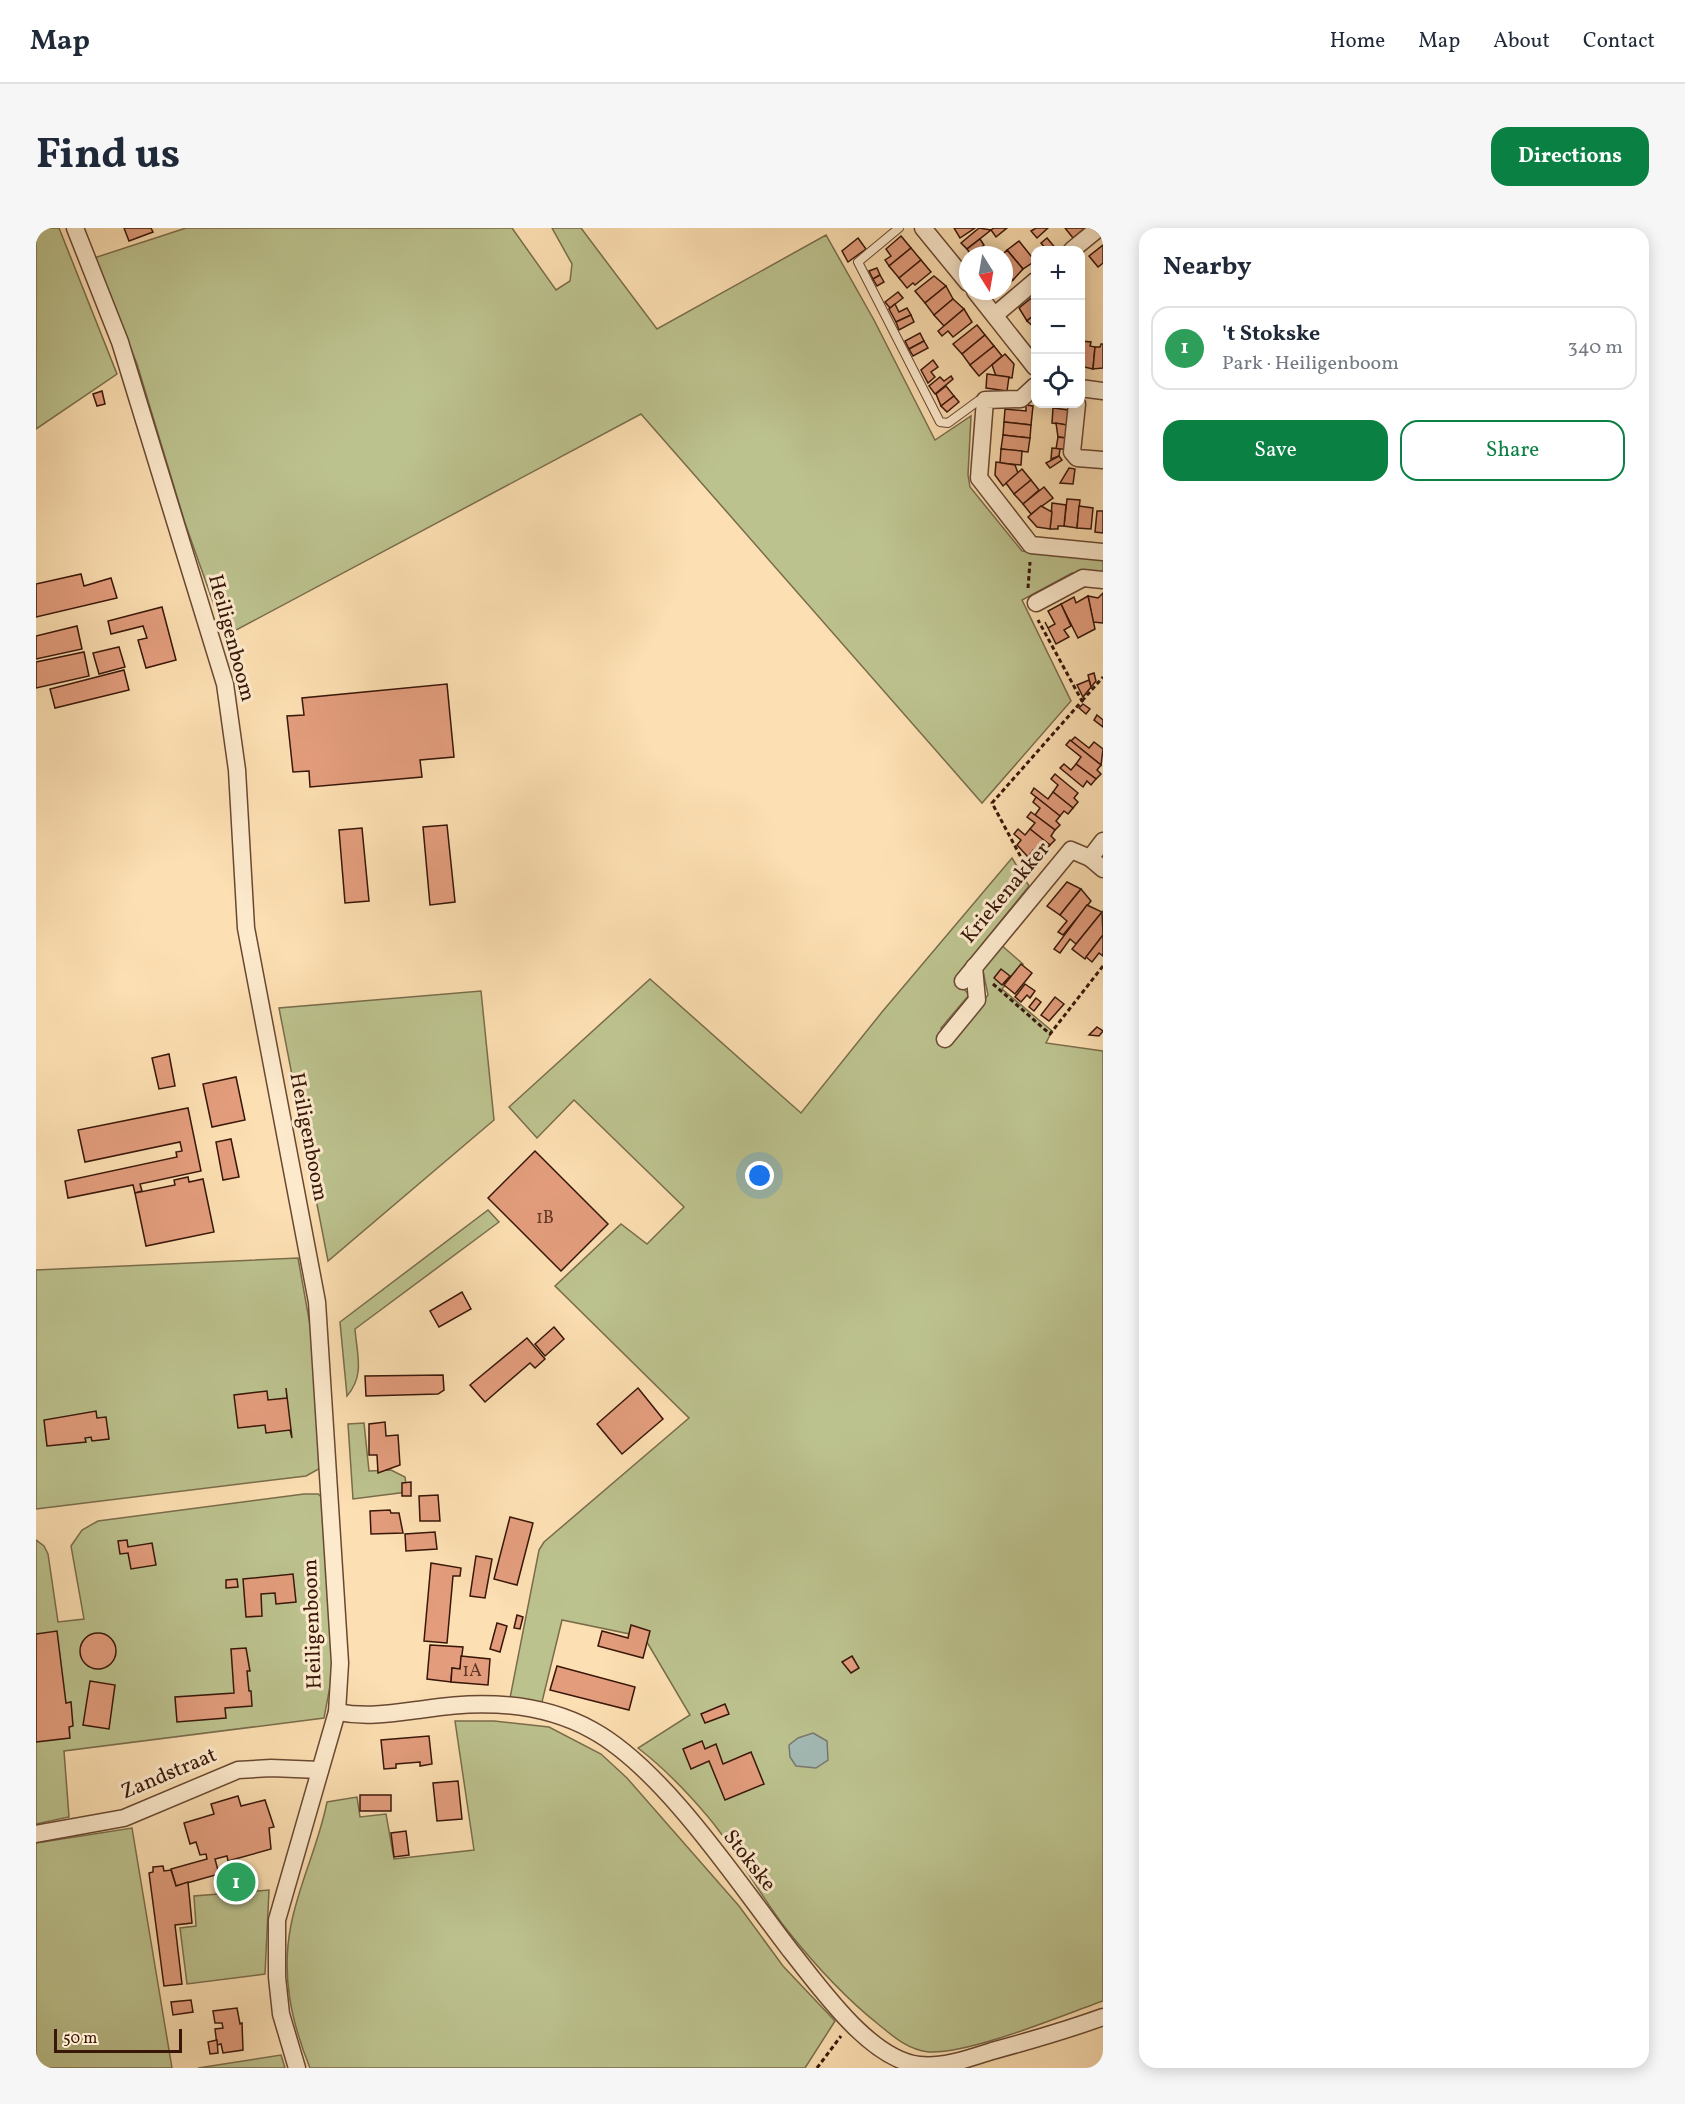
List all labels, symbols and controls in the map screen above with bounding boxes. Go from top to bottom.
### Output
text: Map [30,22,90,61]
text: Home [1330,27,1385,56]
text: Map [1418,27,1460,56]
text: About [1493,27,1550,56]
text: Contact [1583,27,1655,56]
text: Find us [36,127,180,186]
button: Directions [1491,127,1649,186]
north arrow [959,246,1013,300]
map controls [1031,246,1085,408]
button: + [1031,246,1085,300]
text: Nearby [1163,249,1252,285]
button: − [1031,300,1085,354]
text: 't Stokske [1222,319,1320,350]
text: 1 [1180,334,1189,362]
text: 340 m [1567,334,1623,362]
text: Park · Heiligenboom [1222,350,1399,378]
button: locate [1031,354,1085,408]
button: Save [1163,420,1388,481]
button: Share [1400,420,1625,481]
street label: Heiligenboom [200,571,262,705]
street label: Kriekenakker [955,836,1057,950]
street label: Heiligenboom [281,1070,335,1204]
your location [745,1161,774,1190]
house number: 1B [536,1206,554,1231]
street label: Heiligenboom [296,1558,330,1690]
house number: 1A [462,1659,482,1684]
street label: Zandstraat [117,1741,221,1807]
street label: Stokske [716,1824,782,1898]
pin: 1 [216,1860,256,1904]
scale bar [54,2026,182,2054]
text: 50 m [63,2028,97,2050]

